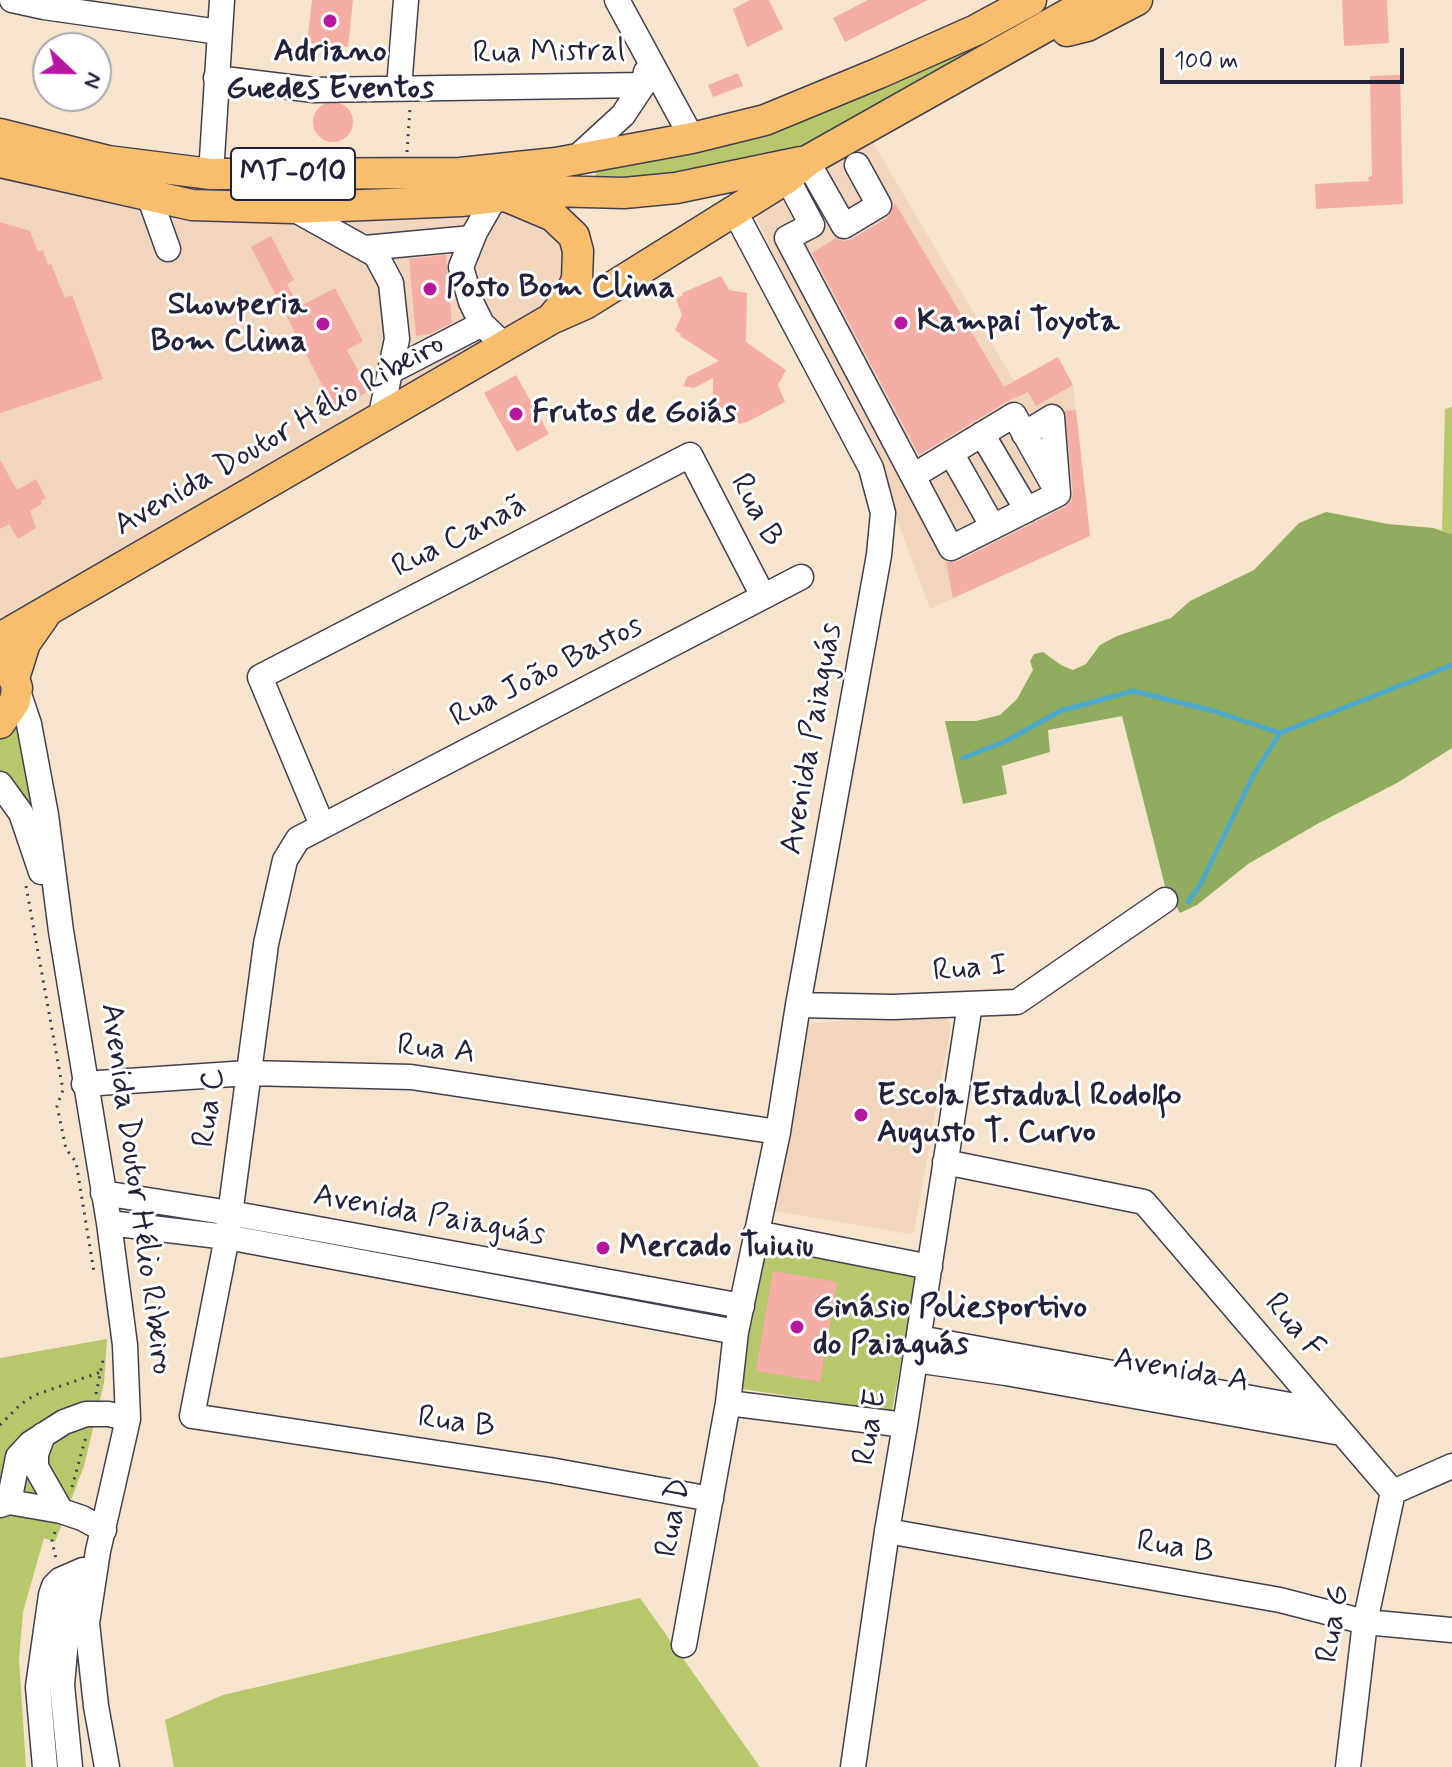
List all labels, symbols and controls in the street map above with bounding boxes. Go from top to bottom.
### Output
marker: Adriano Guedes Eventos [321,12,339,30]
north arrow [32,32,112,112]
scale bar [1164,32,1408,82]
street label: Rua Mistral [472,33,626,75]
place label: Adriano Guedes Eventos [226,34,434,109]
text: 100 m [1174,46,1238,77]
text: N [77,68,108,92]
road number: MT-010 [231,148,355,200]
place label: Posto Bom Clima [446,270,675,308]
marker: Posto Bom Clima [421,280,439,298]
place label: Showperia Bom Clima [151,287,307,362]
place label: Kampai Toyota [917,304,1119,342]
marker: Kampai Toyota [892,314,910,332]
marker: Showperia Bom Clima [314,315,332,333]
street label: Avenida Doutor Hélio Ribeiro [108,326,452,546]
place label: Frutos de Goiás [532,395,736,433]
marker: Frutos de Goiás [507,405,525,423]
street label: Rua B [720,468,790,554]
street label: Rua Canaã [386,488,534,588]
street label: Rua João Bastos [444,608,650,738]
street label: Avenida Paiaguás [774,620,852,858]
street label: Rua I [931,948,1009,992]
street label: Avenida Doutor Hélio Ribeiro [90,1001,180,1377]
street label: Rua A [395,1028,477,1074]
street label: Rua C [186,1066,236,1150]
place label: Escola Estadual Rodolfo Augusto T. Curvo [877,1078,1181,1153]
marker: Escola Estadual Rodolfo Augusto T. Curvo [852,1106,870,1124]
street label: Avenida Paiaguás [310,1178,548,1256]
place label: Mercado Tuiuiu [619,1229,814,1267]
marker: Mercado Tuiuiu [594,1239,612,1257]
street label: Rua F [1254,1286,1332,1368]
place label: Ginásio Poliesportivo do Paiaguás [813,1290,1087,1365]
marker: Ginásio Poliesportivo do Paiaguás [788,1318,806,1336]
street label: Avenida A [1110,1341,1252,1403]
street label: Rua E [846,1387,898,1469]
street label: Rua B [415,1400,497,1448]
street label: Rua D [649,1476,701,1560]
street label: Rua B [1133,1523,1217,1575]
street label: Rua G [1310,1582,1360,1666]

